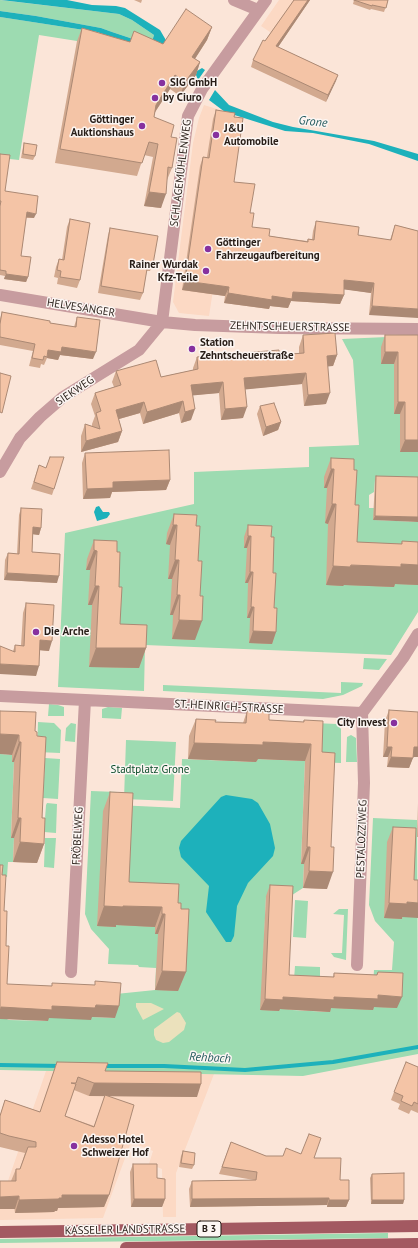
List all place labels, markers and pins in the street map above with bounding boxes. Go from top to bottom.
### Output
place label: SIG GmbH [170,76,217,90]
marker: SIG GmbH [157,78,167,88]
place label: by Ciuro [163,91,202,105]
marker: by Ciuro [150,93,160,103]
place label: Göttinger Auktionshaus [71,113,134,139]
marker: Göttinger Auktionshaus [137,121,147,131]
place label: J&U Automobile [224,122,279,148]
marker: J&U Automobile [211,130,221,140]
place label: Göttinger Fahrzeugaufbereitung [216,236,320,262]
marker: Göttinger Fahrzeugaufbereitung [203,244,213,254]
place label: Rainer Wurdak Kfz-Teile [129,258,198,284]
marker: Rainer Wurdak Kfz-Teile [201,266,211,276]
place label: Station Zehntscheuerstraße [200,336,294,362]
marker: Station Zehntscheuerstraße [187,344,197,354]
place label: Die Arche [44,625,89,639]
marker: Die Arche [31,627,41,637]
place label: City Invest [337,716,386,730]
marker: City Invest [389,718,399,728]
place label: Adesso Hotel Schweizer Hof [82,1133,149,1159]
marker: Adesso Hotel Schweizer Hof [69,1141,79,1151]

